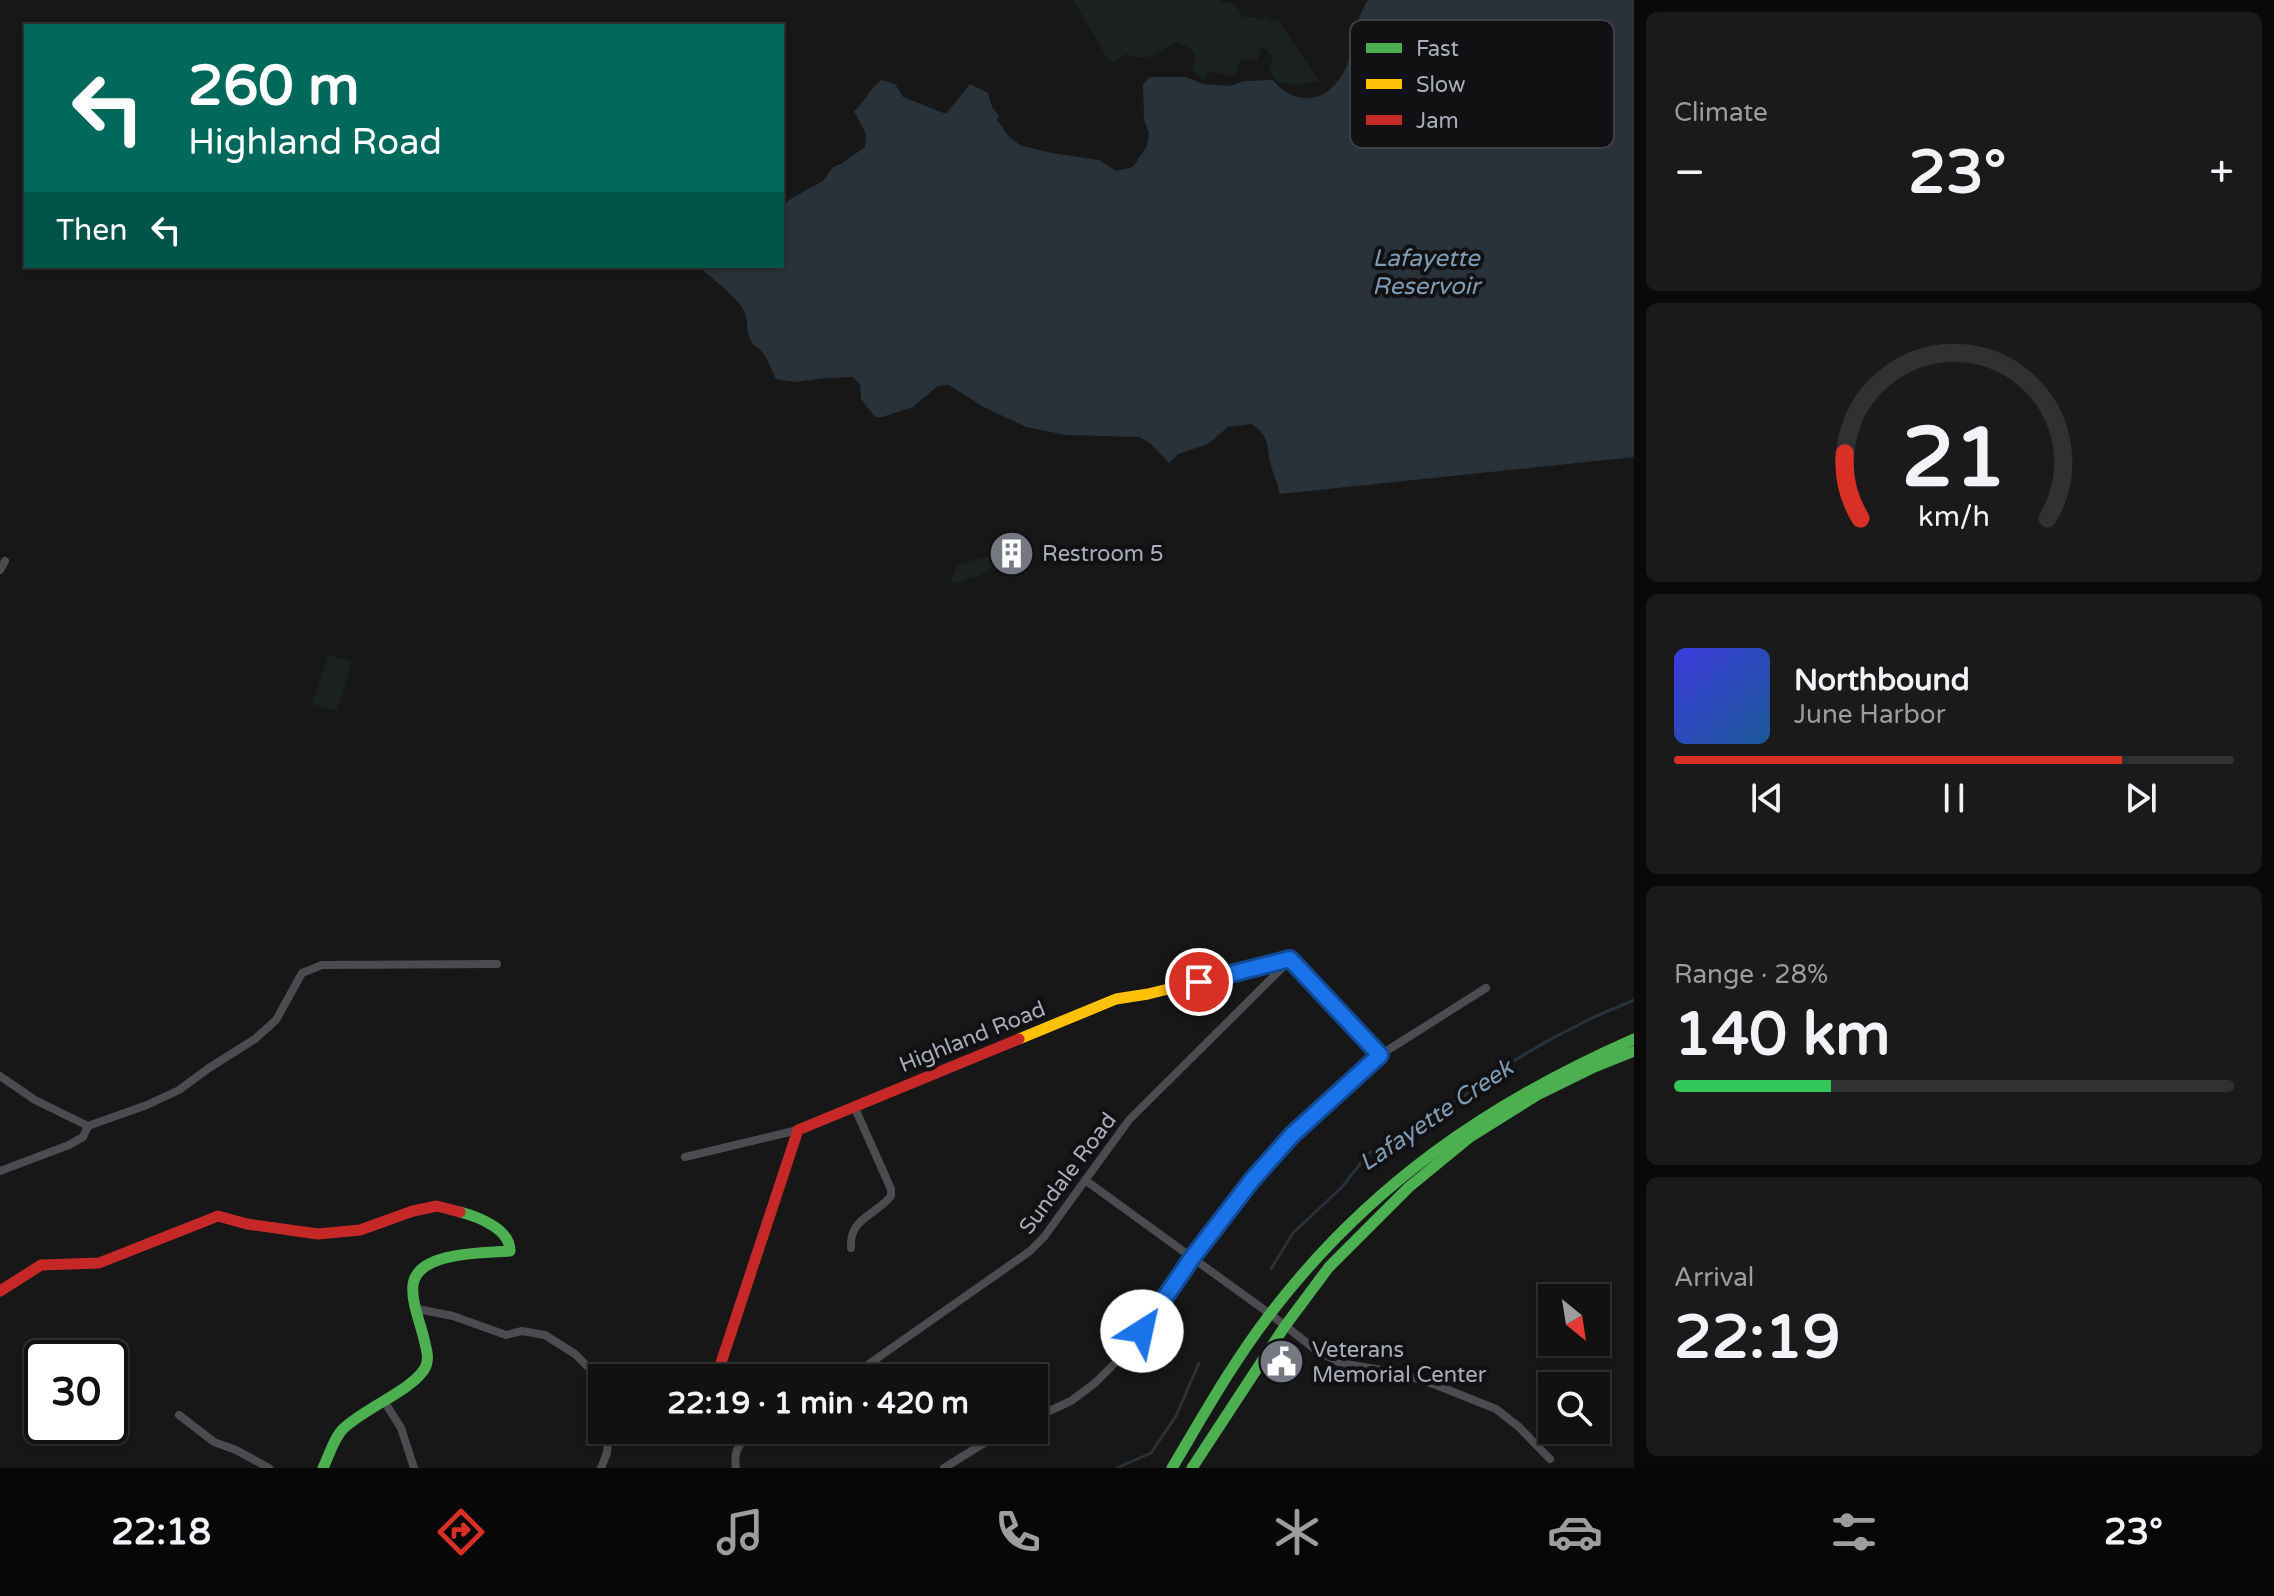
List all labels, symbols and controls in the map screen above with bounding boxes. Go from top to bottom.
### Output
legend [1350,20,1614,148]
text: Fast [1416,36,1459,62]
text: 260 m [188,53,359,120]
icon: left [56,56,160,160]
text: Slow [1416,72,1466,98]
text: Climate [1674,97,1768,128]
text: Jam [1416,108,1459,134]
text: Highland Road [188,121,442,164]
text: 23° [1908,137,2006,209]
text: − [1674,147,1705,200]
text: + [2209,147,2234,200]
icon: left [144,208,188,252]
text: Then [56,212,128,249]
water label: Lafayette Reservoir [1372,244,1482,301]
text: 21 [1902,408,2006,508]
text: km/h [1918,500,1990,534]
building icon: Restroom 5 [987,529,1035,577]
place label: Restroom 5 [1042,541,1164,567]
text: Northbound [1794,662,1970,699]
text: June Harbor [1794,699,1946,730]
icon: previous [1745,776,1789,820]
icon: pause [1932,776,1976,820]
icon: next [2119,776,2163,820]
pin [1165,948,1233,1016]
text: Range · 28% [1674,959,1828,990]
icon: arrive [1177,960,1221,1004]
street label: Highland Road [896,996,1049,1078]
text: 140 km [1674,999,1890,1071]
water label: Lafayette Creek [1354,1052,1520,1177]
street label: Sundale Road [1014,1108,1122,1239]
text: Arrival [1674,1262,1754,1293]
north arrow [1538,1284,1610,1356]
map controls [1538,1284,1610,1444]
position arrow [1100,1289,1184,1373]
text: 22:19 [1674,1302,1840,1374]
place label: Veterans Memorial Center [1312,1337,1487,1388]
public building icon: Veterans Memorial Center [1257,1338,1305,1386]
speed limit sign: 30 [24,1340,128,1444]
button: search [1538,1372,1610,1444]
text: 22:19 · 1 min · 420 m [667,1385,969,1422]
icon: directions [433,1504,489,1560]
icon: music [712,1504,768,1560]
icon: phone [990,1504,1046,1560]
icon: climate [1269,1504,1325,1560]
icon: car [1547,1504,1603,1560]
icon: filters [1826,1504,1882,1560]
text: 22:18 [111,1511,211,1554]
text: 23° [2104,1511,2163,1554]

